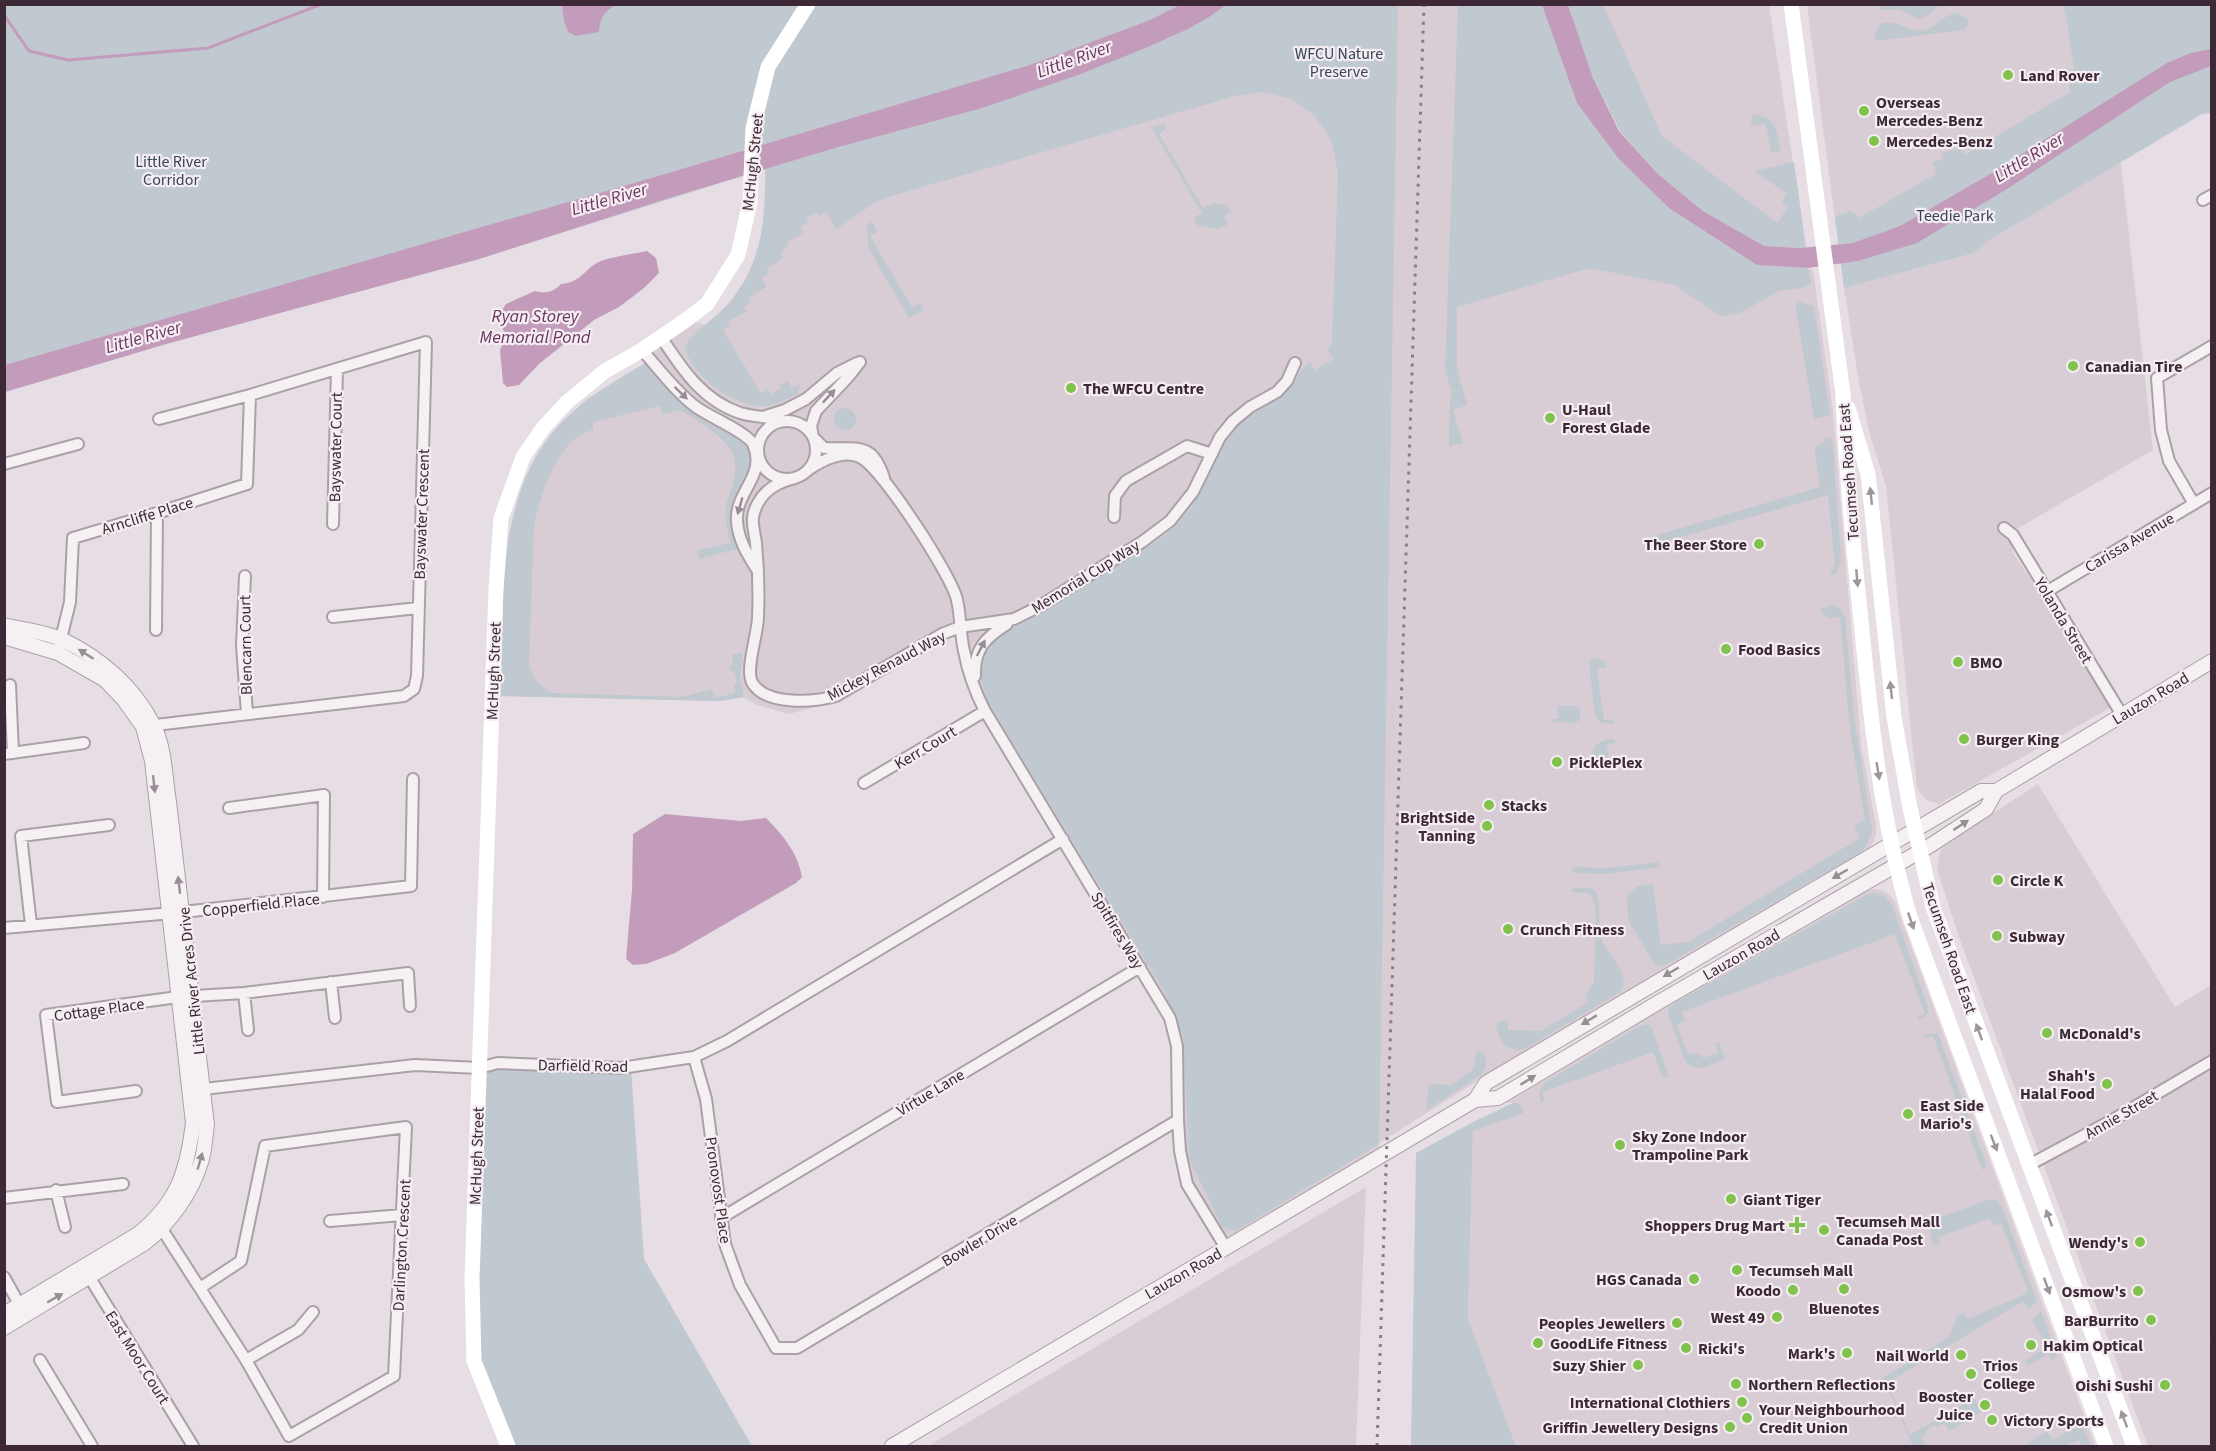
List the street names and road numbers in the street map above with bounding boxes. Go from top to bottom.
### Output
street label: McHugh Street [737,112,769,212]
street label: Bayswater Court [324,391,348,502]
street label: Tecumseh Road East [1833,402,1865,541]
street label: Bayswater Crescent [409,448,435,580]
street label: Arncliffe Place [99,492,196,540]
street label: Carissa Avenue [2081,507,2178,578]
street label: Memorial Cup Way [1027,534,1144,619]
street label: Yolanda Street [2028,573,2098,668]
street label: Blencarn Court [234,594,258,695]
street label: McHugh Street [481,621,507,720]
street label: Mickey Renaud Way [823,625,950,706]
street label: Lauzon Road [2108,667,2193,730]
street label: Kerr Court [890,720,961,775]
street label: Tecumseh Road East [1916,880,1982,1017]
street label: Copperfield Place [201,888,321,922]
street label: Spitfires Way [1085,888,1149,974]
street label: Little River Acres Drive [173,906,211,1056]
street label: Lauzon Road [1699,924,1784,986]
street label: Cottage Place [53,993,146,1027]
street label: Darfield Road [538,1054,628,1078]
street label: Virtue Lane [892,1064,969,1122]
street label: Annie Street [2081,1085,2163,1145]
street label: McHugh Street [464,1106,490,1205]
street label: Pronovost Place [700,1135,736,1245]
street label: Darlington Crescent [388,1178,416,1312]
street label: Bowler Drive [937,1210,1022,1272]
street label: Lauzon Road [1141,1243,1226,1305]
street label: East Moor Court [100,1306,175,1409]

